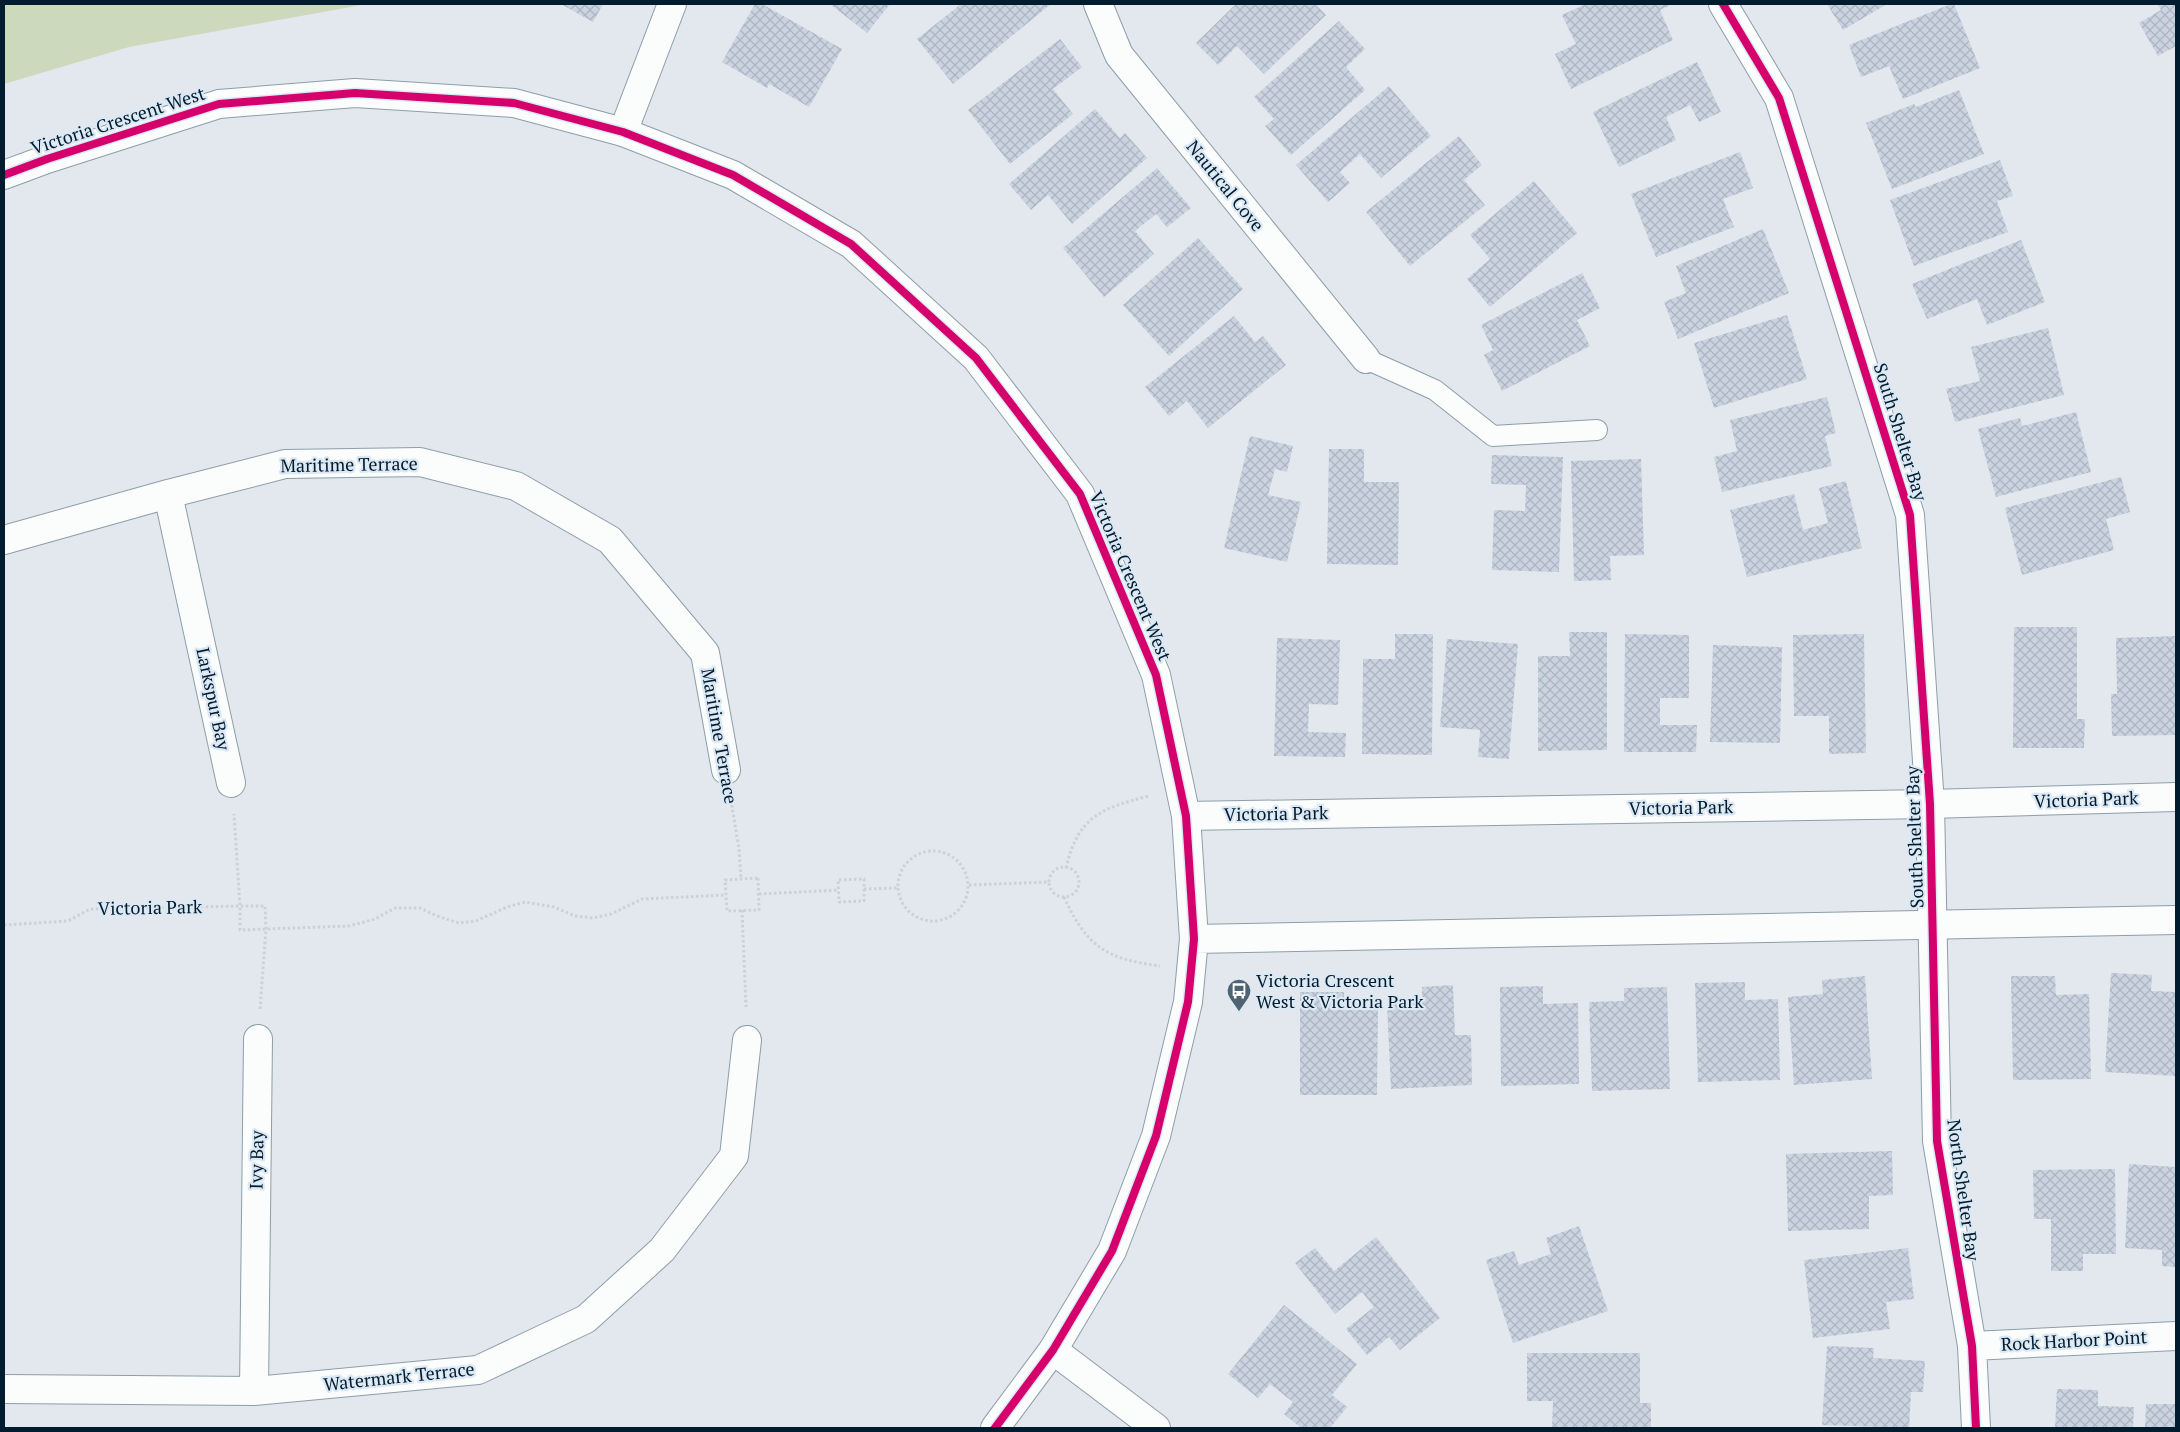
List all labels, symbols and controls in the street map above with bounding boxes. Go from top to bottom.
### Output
street label: Victoria Crescent West [27,80,208,160]
street label: Nautical Cove [1182,135,1270,236]
street label: South Shelter Bay [1869,360,1934,504]
street label: Maritime Terrace [280,451,418,477]
street label: Victoria Crescent West [1084,487,1178,664]
street label: Larkspur Bay [191,645,237,753]
street label: Maritime Terrace [696,666,744,805]
street label: South Shelter Bay [1899,765,1928,909]
street label: Victoria Park [2033,785,2139,813]
street label: Victoria Park [1629,794,1734,820]
street label: Victoria Park [1224,800,1329,826]
street label: Victoria Park [98,894,203,920]
place label: Victoria Crescent West & Victoria Park [1256,968,1424,1013]
bus stop icon: Victoria Crescent West & Victoria Park [1226,978,1252,1012]
street label: North Shelter Bay [1942,1118,1986,1263]
street label: Ivy Bay [243,1130,269,1190]
street label: Rock Harbor Point [2000,1324,2148,1356]
street label: Watermark Terrace [322,1356,476,1396]

